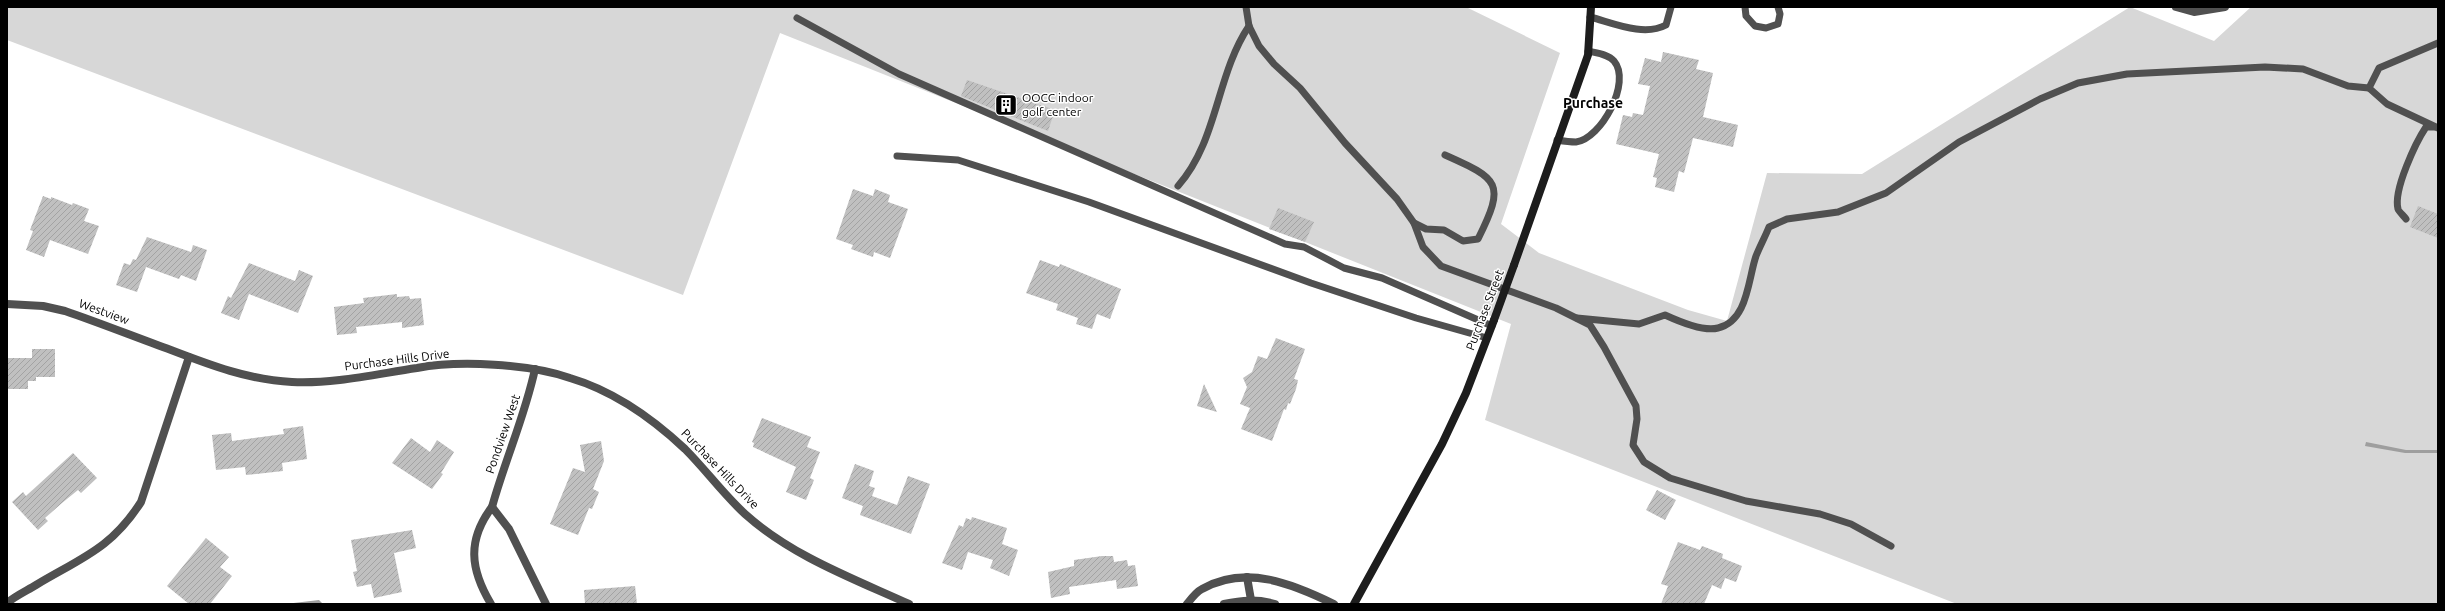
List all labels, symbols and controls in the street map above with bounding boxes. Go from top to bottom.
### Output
place label: OOCC indoor golf center [1022,91,1094,118]
building icon: OOCC indoor golf center [993,92,1019,118]
district label: Purchase [1563,95,1623,111]
street label: Purchase Street [1463,267,1506,352]
street label: Westview [77,296,132,327]
street label: Purchase Hills Drive [344,347,450,372]
street label: Pondview West [483,392,522,475]
street label: Purchase Hills Drive [679,426,762,511]

